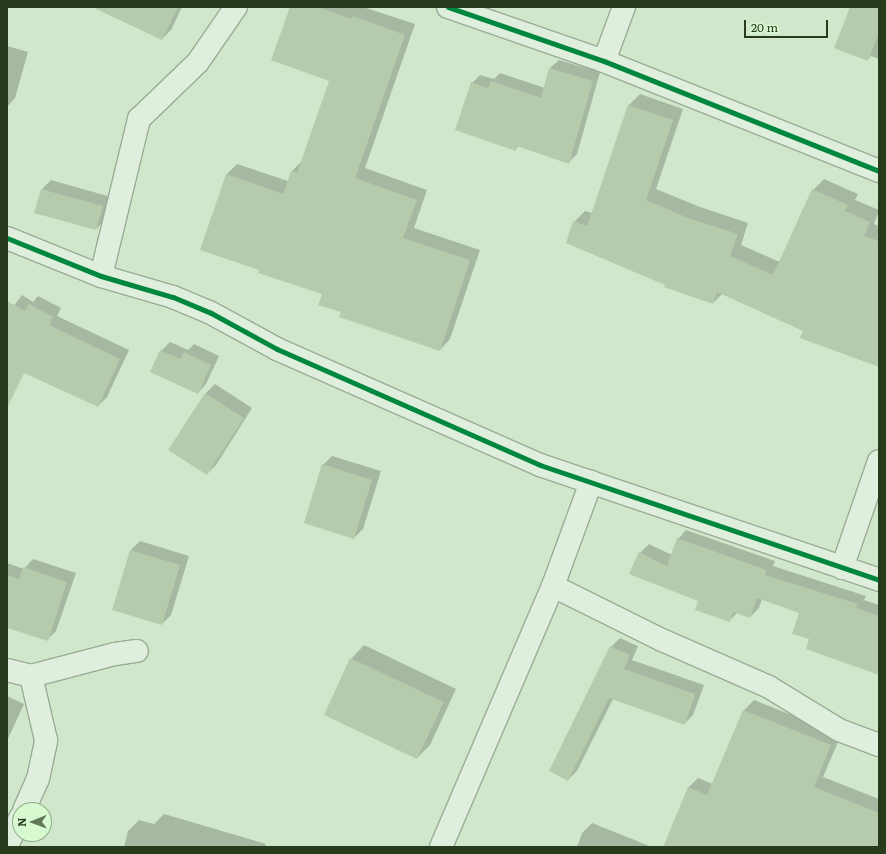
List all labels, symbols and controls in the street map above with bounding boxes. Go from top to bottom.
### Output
scale bar [746,12,830,38]
text: 20 m [751,18,778,36]
north arrow [12,802,52,842]
text: N [13,817,29,827]

